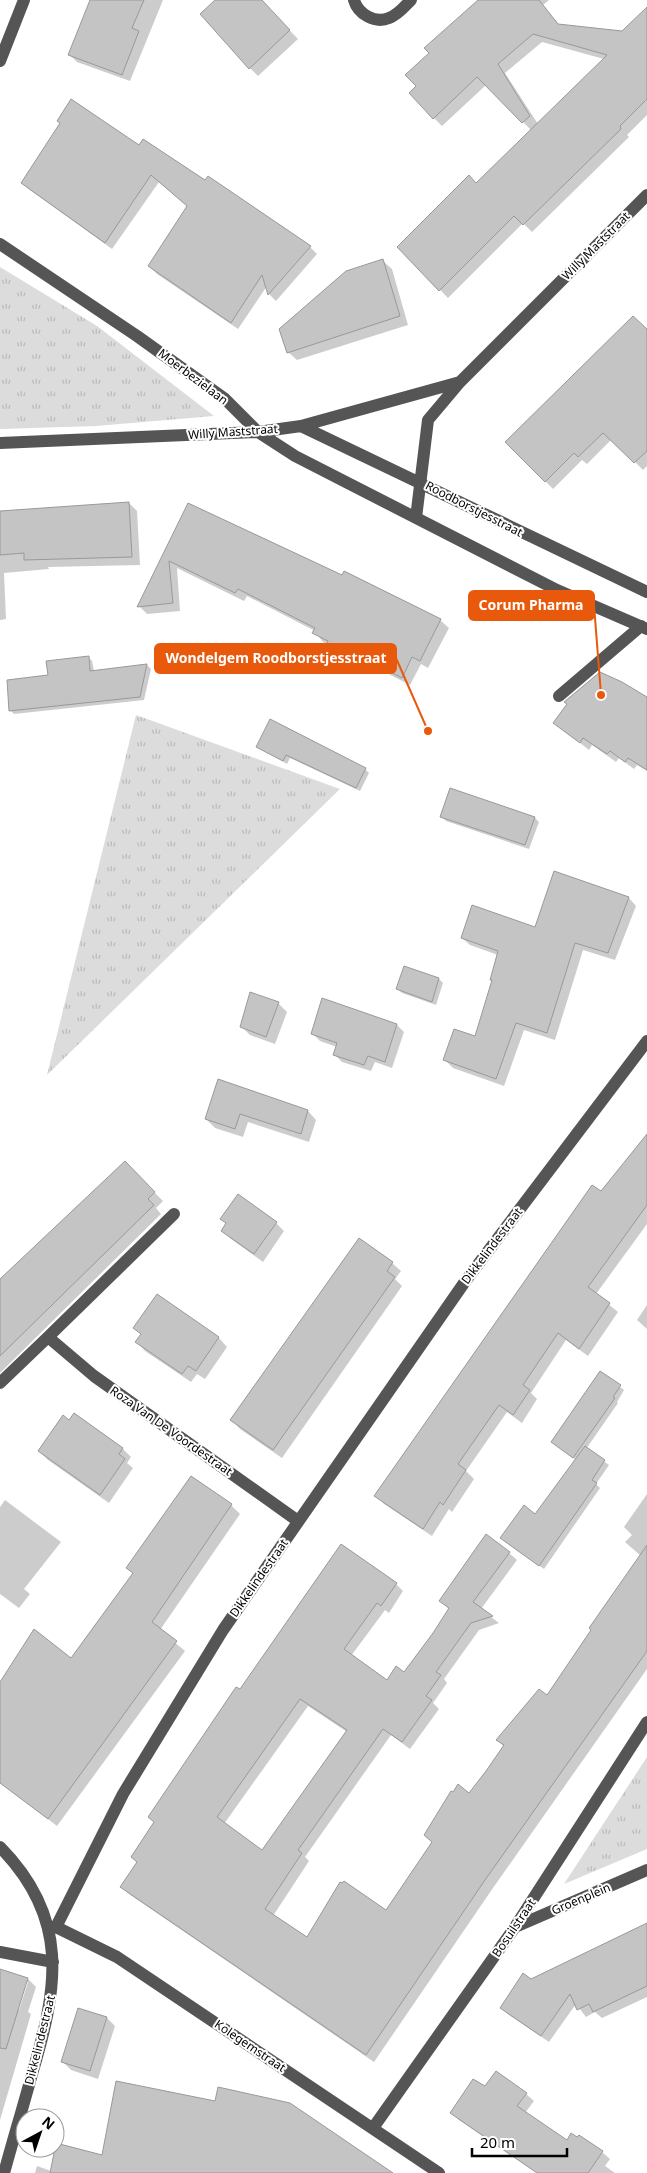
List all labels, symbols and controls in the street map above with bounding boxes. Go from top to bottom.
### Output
street label: Willy Maststraat [558,207,634,283]
street label: Moerbezielaan [155,345,232,408]
street label: Willy Maststraat [187,420,279,443]
street label: Roodborstjesstraat [423,477,526,541]
callout: Corum Pharma [469,591,594,620]
text: Corum Pharma [479,595,583,614]
callout: Wondelgem Roodborstjesstraat [155,644,396,673]
text: Wondelgem Roodborstjesstraat [166,648,386,667]
street label: Dikkelindestraat [457,1203,526,1287]
street label: Roza Van De Voordestraat [107,1382,236,1480]
street label: Dikkelindestraat [225,1535,292,1620]
street label: Groenplein [549,1878,613,1919]
street label: Bosuilstraat [488,1895,540,1960]
street label: Dikkelindestraat [20,1993,59,2086]
street label: Kolegemstraat [211,2015,290,2076]
north arrow [15,2108,65,2158]
text: N [38,2112,59,2134]
scale bar [472,2126,567,2158]
text: 20 m [480,2132,515,2152]

